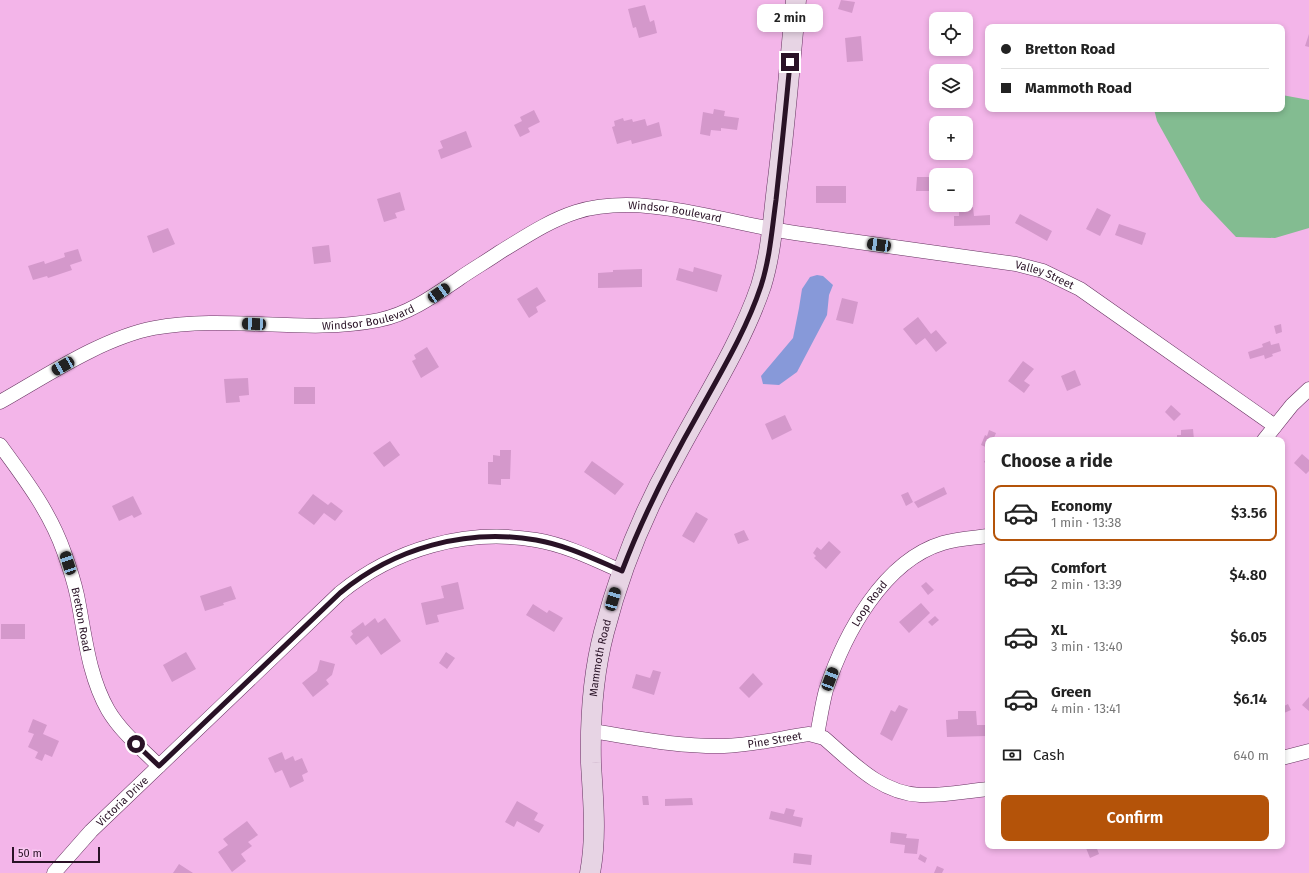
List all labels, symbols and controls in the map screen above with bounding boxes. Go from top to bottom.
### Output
callout: 2 min [757,4,823,32]
text: 2 min [774,10,806,25]
map controls [929,12,973,212]
button: locate [929,12,973,56]
text: Bretton Road [1025,40,1115,58]
route end [781,53,799,71]
button: layers [929,64,973,108]
text: Mammoth Road [1025,79,1132,97]
button: + [929,116,973,160]
button: − [929,168,973,212]
street label: Windsor Boulevard [628,199,723,225]
car [866,237,892,253]
street label: Valley Street [1014,258,1076,292]
car [426,281,452,305]
street label: Windsor Boulevard [322,302,416,332]
car [242,318,266,330]
car [50,355,76,377]
text: Choose a ride [1001,450,1113,472]
icon: car [1003,495,1039,531]
text: Economy [1051,497,1112,515]
text: $3.56 [1231,504,1267,522]
text: 1 min · 13:38 [1051,515,1122,530]
car [59,550,77,576]
icon: car [1003,557,1039,593]
text: Comfort [1051,559,1107,577]
text: $4.80 [1230,566,1267,584]
text: 2 min · 13:39 [1051,577,1122,592]
street label: Loop Road [849,578,890,629]
street label: Bretton Road [69,586,94,653]
car [604,586,622,612]
street label: Mammoth Road [587,618,614,697]
icon: car [1003,619,1039,655]
text: XL [1051,621,1067,639]
text: $6.05 [1230,628,1267,646]
text: 3 min · 13:40 [1051,639,1123,654]
car [820,666,840,692]
icon: car [1003,681,1039,717]
text: Green [1051,683,1091,701]
text: $6.14 [1233,690,1267,708]
text: 4 min · 13:41 [1051,701,1121,716]
street label: Pine Street [747,729,803,750]
route start [127,735,145,753]
icon: cash [1001,744,1023,766]
text: Cash [1033,746,1065,764]
text: 640 m [1233,748,1269,763]
street label: Victoria Drive [93,773,151,829]
button: Confirm [1001,795,1269,841]
scale bar [12,845,100,864]
text: 50 m [18,847,42,860]

